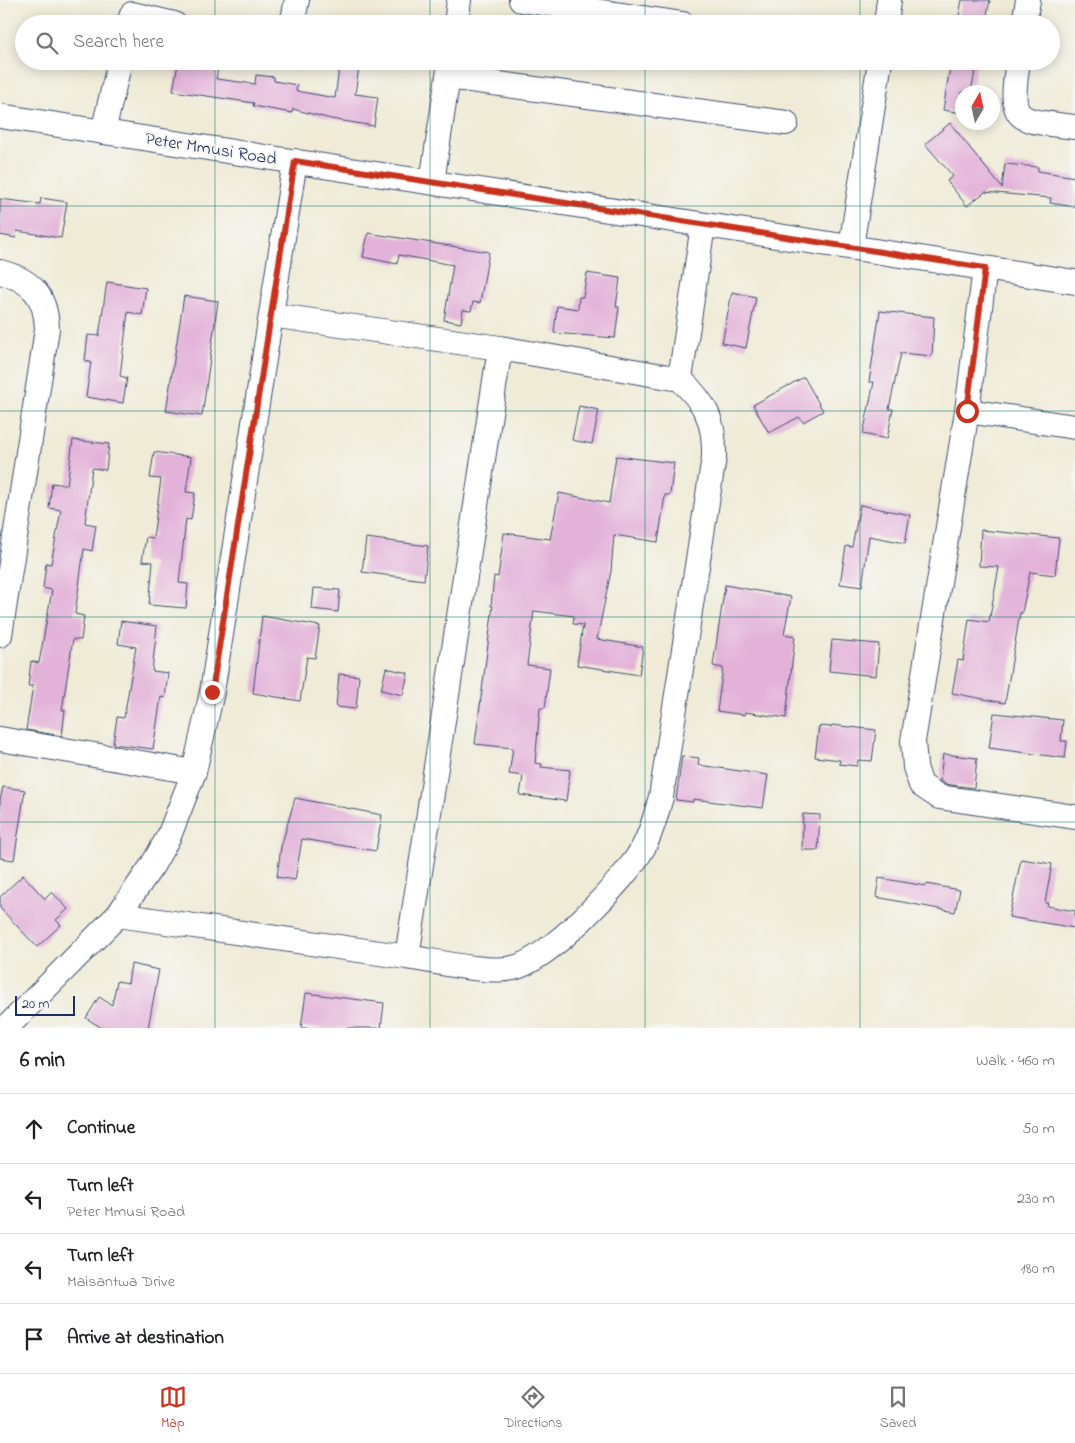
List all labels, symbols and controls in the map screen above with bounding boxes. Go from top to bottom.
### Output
search box [15,15,1060,70]
icon: search [33,29,61,57]
text: Search here [73,29,164,56]
north arrow [955,85,1000,130]
street label: Peter Mmusi Road [143,127,278,173]
route start [956,400,979,423]
route end [201,681,224,704]
scale bar [15,993,75,1016]
text: 20 m [22,994,49,1015]
text: 6 min [20,1046,65,1076]
text: Walk · 460 m [976,1049,1055,1073]
icon: ahead [20,1115,48,1143]
text: Continue [67,1115,135,1142]
text: 50 m [1023,1117,1055,1141]
text: Turn left [67,1173,134,1200]
icon: left [20,1185,48,1213]
text: 230 m [1017,1187,1055,1211]
text: Peter Mmusi Road [67,1200,185,1224]
text: Turn left [67,1243,134,1270]
icon: left [20,1255,48,1283]
text: 180 m [1021,1257,1055,1281]
text: Maisantwa Drive [67,1270,175,1294]
icon: arrive [20,1325,48,1353]
text: Arrive at destination [67,1325,224,1352]
tab: Map [159,1383,187,1434]
tab: Directions [504,1383,562,1434]
tab: Saved [880,1383,916,1434]

